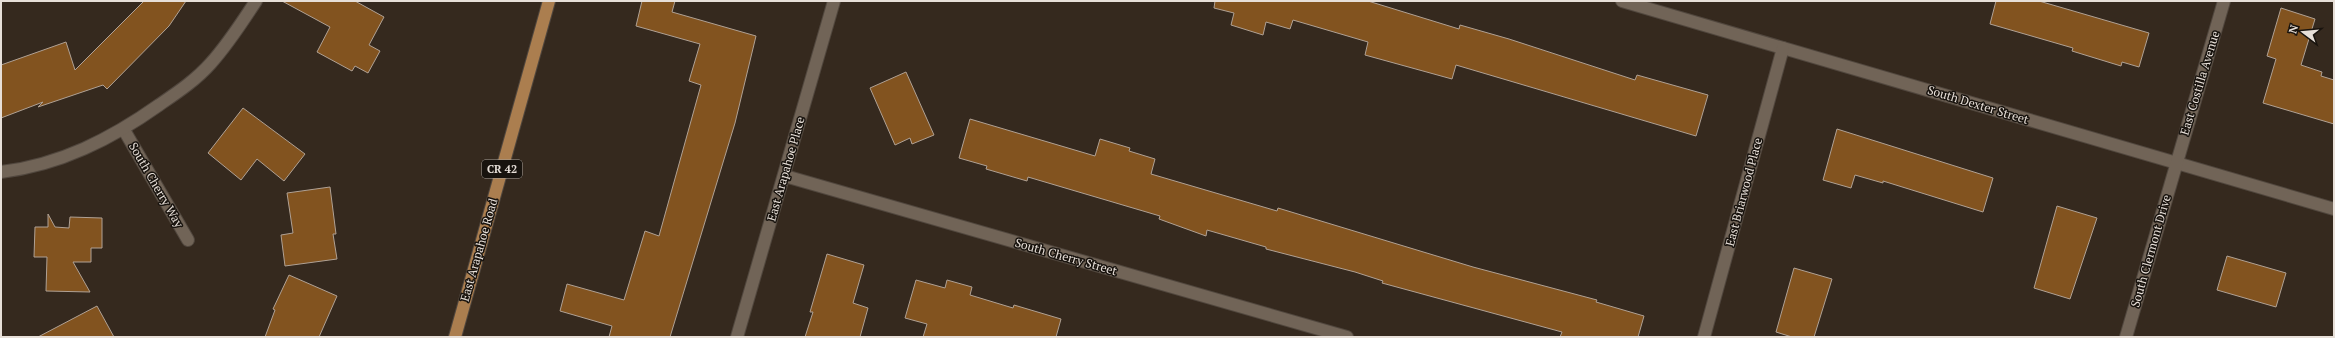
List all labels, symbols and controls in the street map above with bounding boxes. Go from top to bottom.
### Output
north arrow [2283,12,2323,52]
text: N [2286,23,2301,35]
street label: East Costilla Avenue [2177,29,2223,137]
street label: South Dexter Street [1926,82,2031,127]
street label: East Arapahoe Place [763,115,808,223]
street label: East Briarwood Place [1722,136,1765,248]
street label: South Cherry Way [126,139,187,231]
road number: CR 42 [482,160,522,178]
street label: South Clermont Drive [2127,193,2174,309]
street label: East Arapahoe Road [457,196,500,303]
street label: South Cherry Street [1013,235,1119,278]

